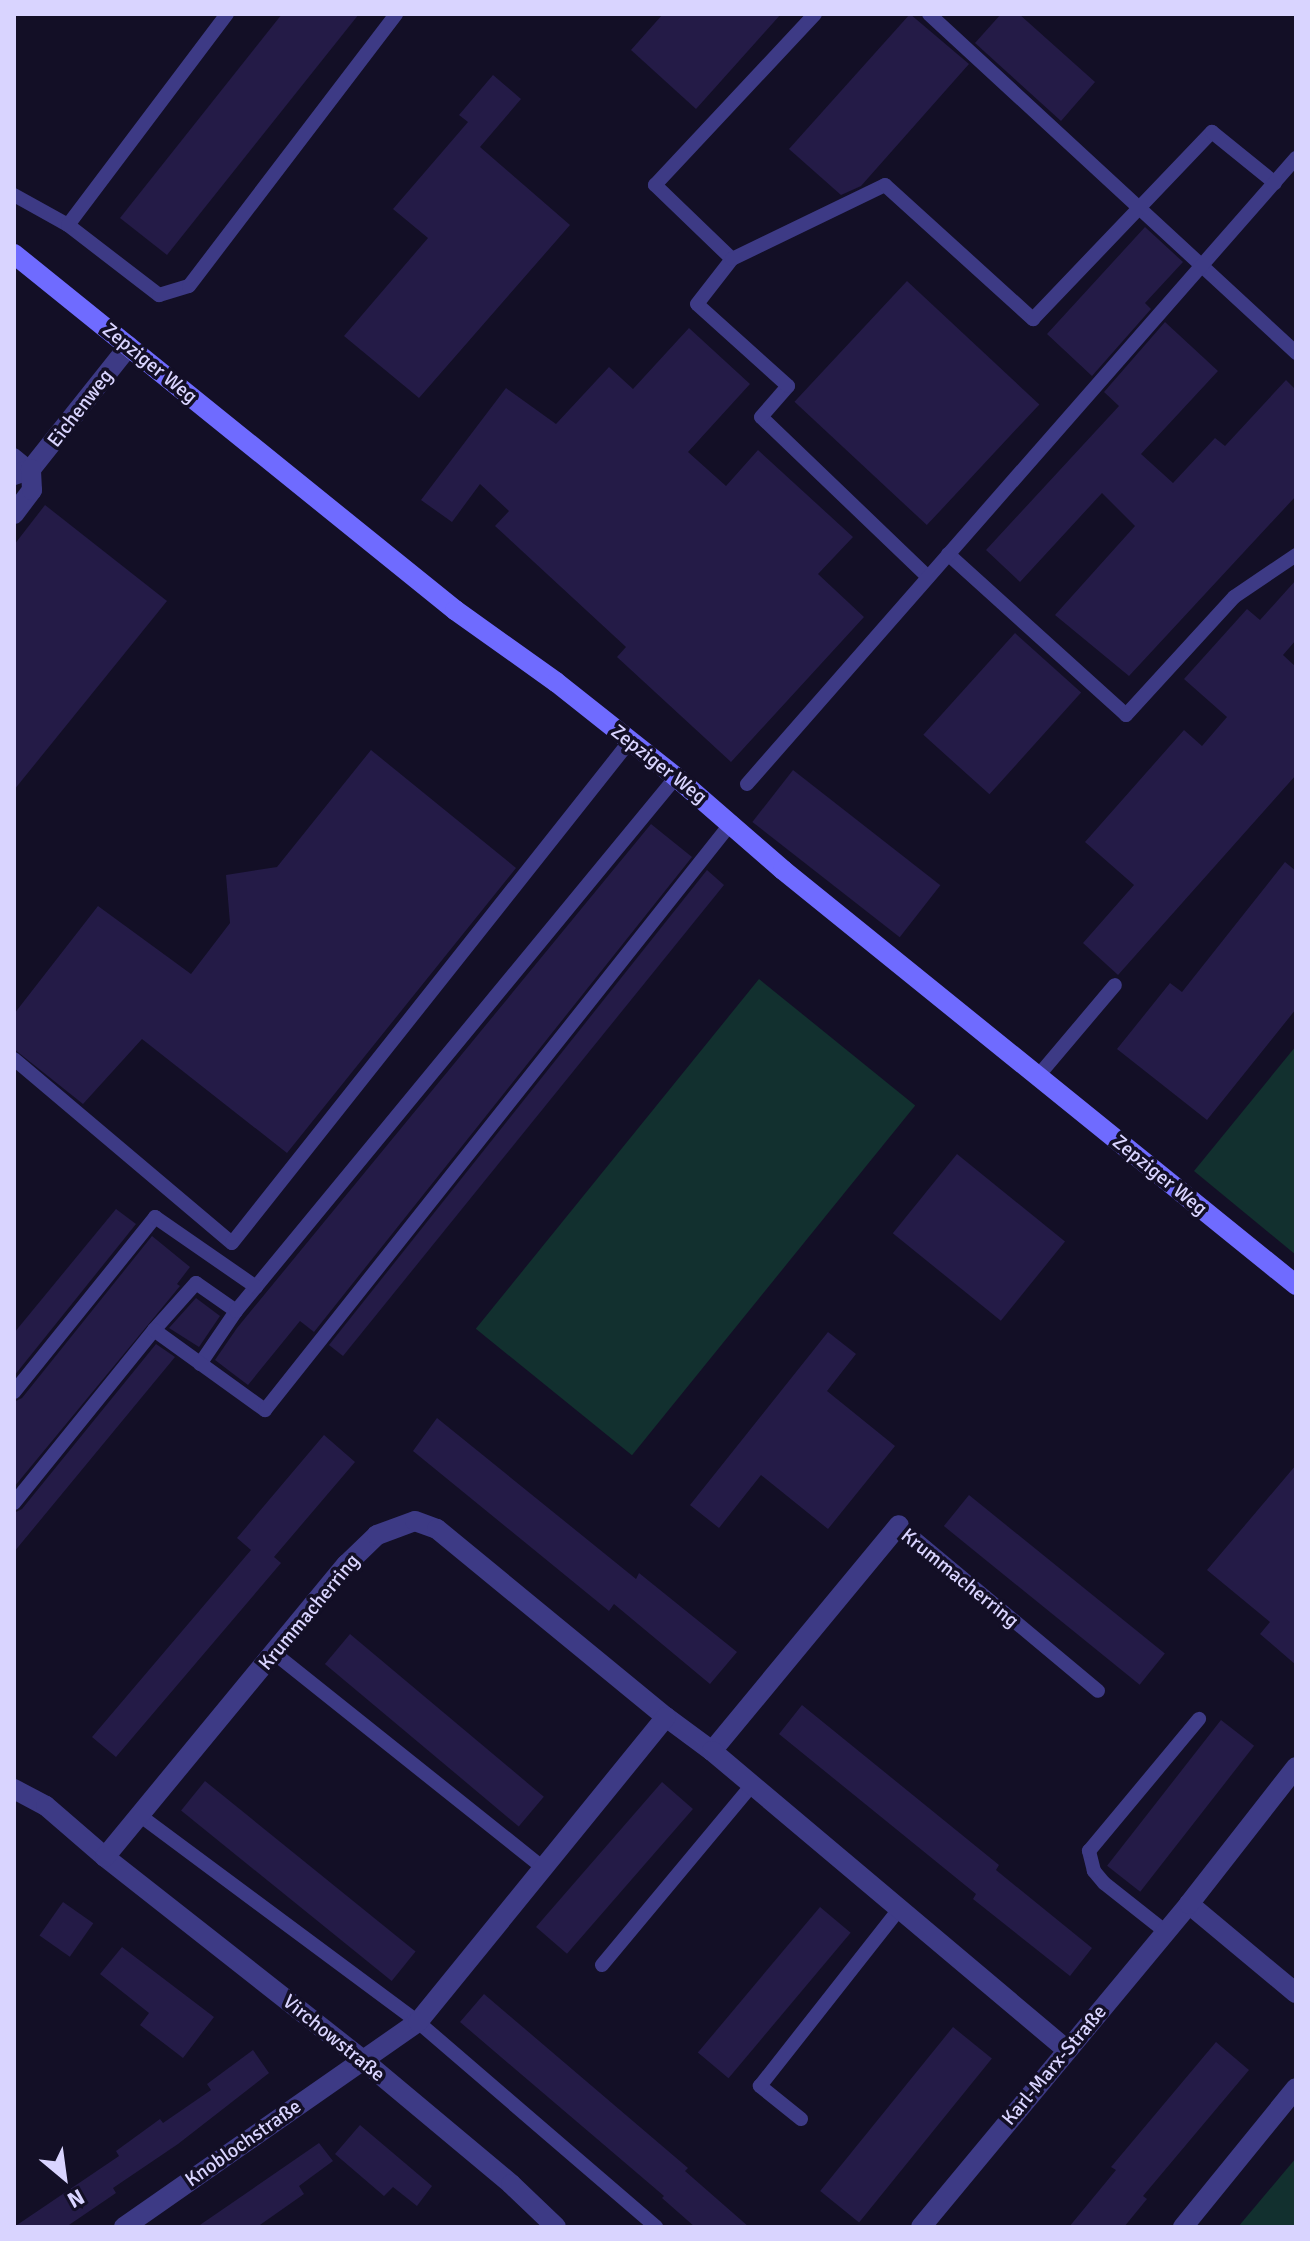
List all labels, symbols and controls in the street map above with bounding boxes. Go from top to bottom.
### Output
street label: Zepziger Weg [98,318,202,408]
street label: Eichenweg [42,364,118,452]
street label: Zepziger Weg [606,719,712,809]
street label: Zepziger Weg [1108,1130,1212,1220]
street label: Krummacherring [896,1523,1024,1633]
street label: Krummacherring [253,1549,365,1675]
street label: Virchowstraße [278,1989,390,2087]
street label: Karl-Marx-Straße [997,2000,1111,2130]
street label: Knoblochstraße [180,2094,306,2192]
north arrow [24,2137,104,2217]
text: N [63,2183,89,2214]

